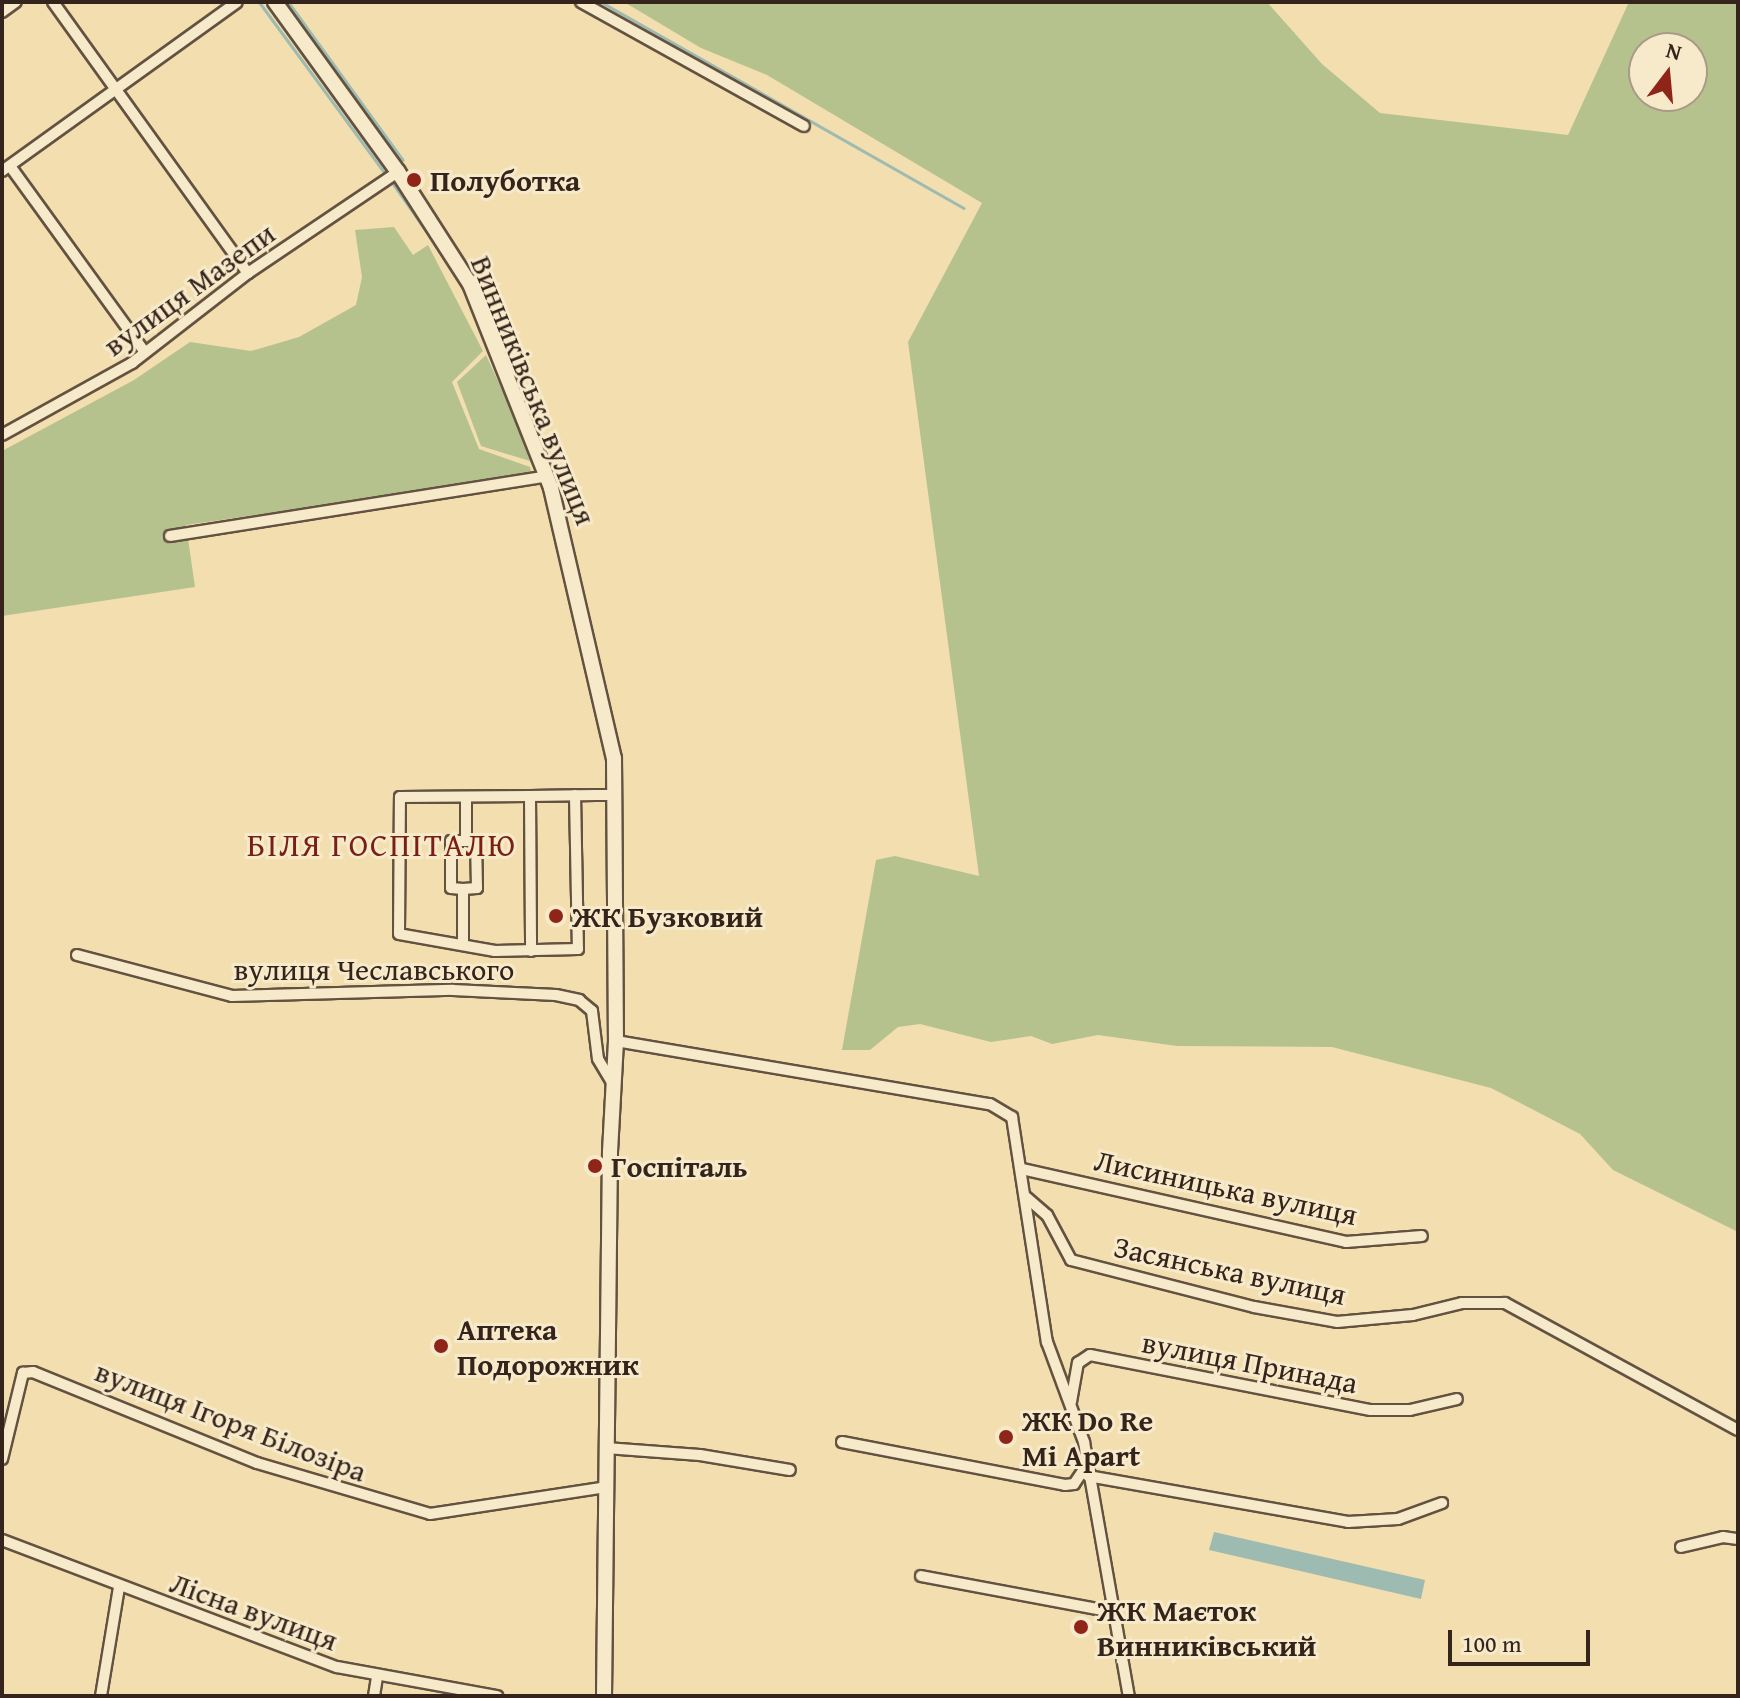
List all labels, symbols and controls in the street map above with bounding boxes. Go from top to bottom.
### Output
north arrow [1628,32,1708,112]
text: N [1663,33,1686,68]
place label: Полуботка [430,162,580,198]
marker: Полуботка [405,171,423,189]
street label: вулиця Мазепи [96,215,282,363]
street label: Винниківська вулиця [464,250,604,530]
district label: БІЛЯ ГОСПІТАЛЮ [247,826,517,864]
place label: ЖК Бузковий [572,898,763,934]
marker: ЖК Бузковий [547,907,565,925]
street label: вулиця Чеславського [234,951,514,987]
street label: Лисиницька вулиця [1091,1142,1361,1232]
place label: Госпіталь [611,1148,748,1184]
marker: Госпіталь [586,1157,604,1175]
street label: Засянська вулиця [1111,1228,1349,1312]
place label: Аптека Подорожник [457,1311,639,1382]
street label: вулиця Принада [1139,1323,1361,1401]
marker: Аптека Подорожник [432,1337,450,1355]
street label: вулиця Ігоря Білозіра [90,1353,372,1489]
place label: ЖК Do Re Mi Apart [1022,1402,1153,1472]
marker: ЖК Do Re Mi Apart [997,1428,1015,1446]
street label: Лісна вулиця [165,1564,343,1658]
place label: ЖК Маєток Винниківський [1097,1592,1316,1662]
scale bar [1452,1614,1594,1664]
marker: ЖК Маєток Винниківський [1072,1618,1090,1636]
text: 100 m [1462,1626,1522,1661]

